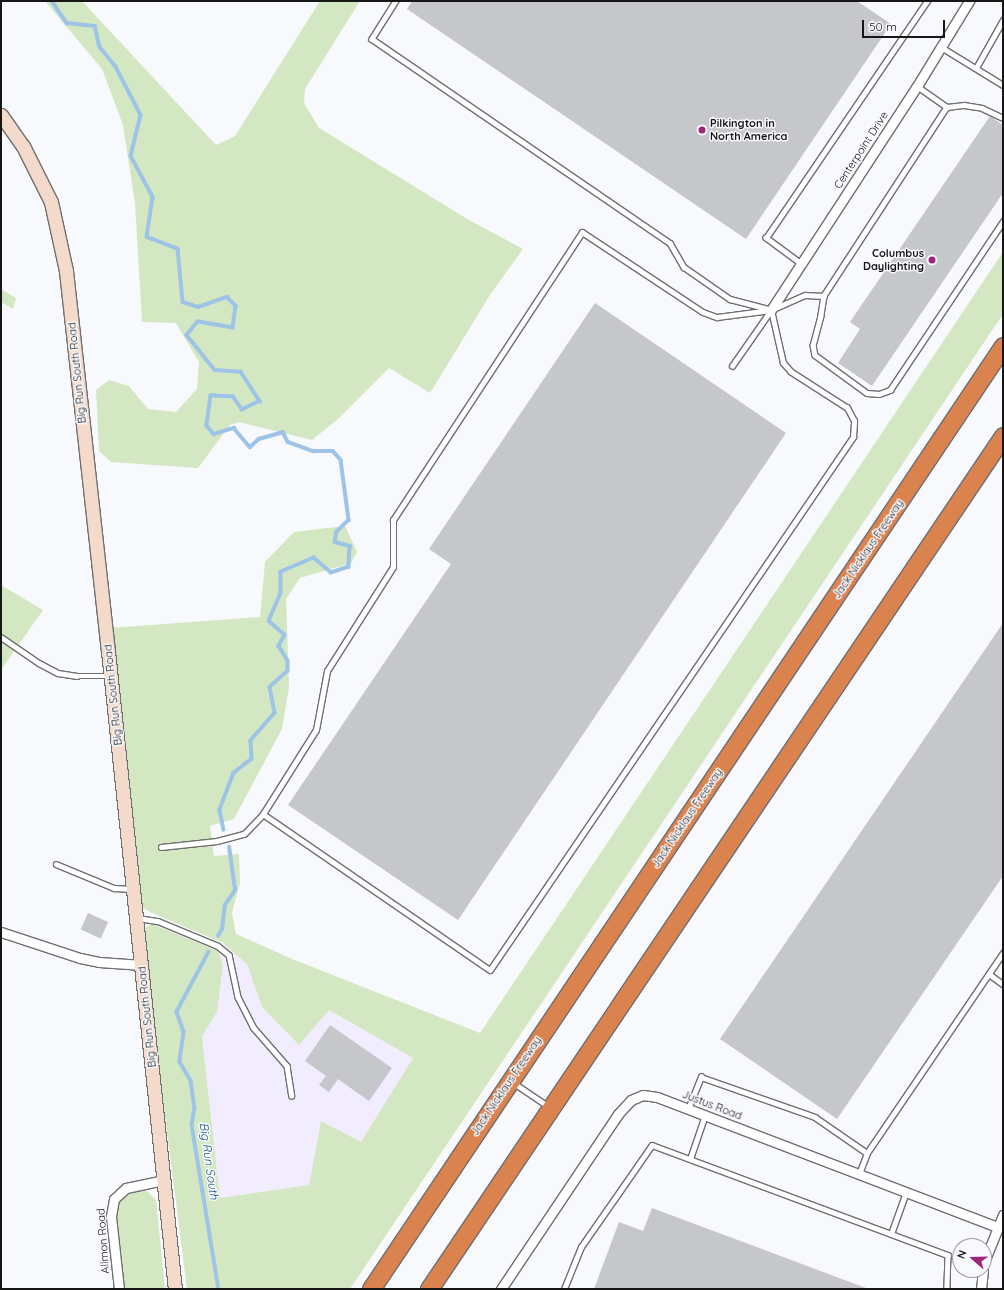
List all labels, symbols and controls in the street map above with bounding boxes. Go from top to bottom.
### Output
scale bar [864,12,947,38]
text: 50 m [869,19,897,34]
street label: Centerpoint Drive [831,109,891,191]
place label: Pilkington in North America [710,117,787,143]
marker: Pilkington in North America [697,125,707,135]
place label: Columbus Daylighting [863,247,924,273]
marker: Columbus Daylighting [927,255,937,265]
street label: Big Run South Road [65,322,89,424]
street label: Jack Nicklaus Freeway [830,497,906,601]
street label: Big Run South Road [101,644,125,746]
street label: Jack Nicklaus Freeway [649,766,725,870]
street label: Big Run South Road [135,966,159,1068]
street label: Jack Nicklaus Freeway [468,1034,544,1138]
street label: Justus Road [680,1088,744,1122]
water label: Big Run South [196,1121,222,1201]
street label: Allmon Road [94,1208,112,1274]
north arrow [952,1238,992,1278]
text: N [954,1248,970,1260]

